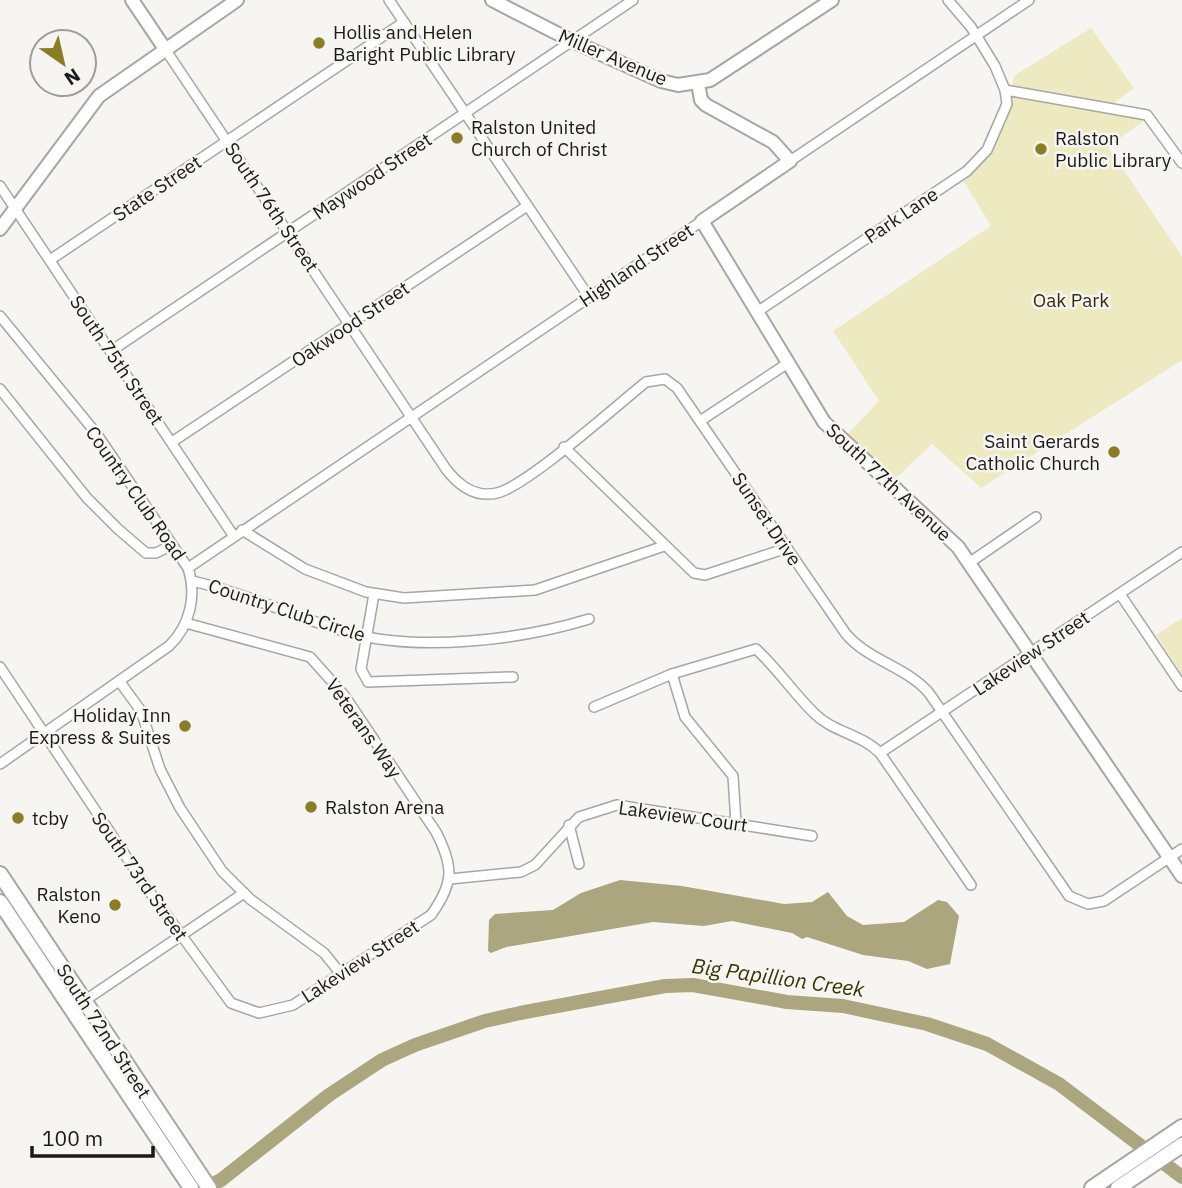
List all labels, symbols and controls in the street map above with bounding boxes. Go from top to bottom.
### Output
place label: Hollis and Helen Baright Public Library [333,20,516,66]
street label: Miller Avenue [555,23,671,91]
north arrow [28,28,98,98]
marker: Hollis and Helen Baright Public Library [311,35,327,51]
text: N [60,63,85,91]
place label: Ralston United Church of Christ [471,115,607,161]
place label: Ralston Public Library [1055,126,1172,172]
street label: Maywood Street [308,127,436,225]
marker: Ralston United Church of Christ [449,130,465,146]
street label: South 76th Street [220,138,324,276]
marker: Ralston Public Library [1033,141,1049,157]
street label: State Street [108,150,206,226]
street label: Park Lane [860,182,942,248]
street label: Highland Street [574,218,698,312]
street label: Oakwood Street [286,276,414,372]
park label: Oak Park [1033,288,1109,312]
street label: South 75th Street [65,291,169,429]
street label: South 77th Avenue [821,418,957,546]
street label: Country Club Road [81,421,191,565]
place label: Saint Gerards Catholic Church [965,429,1100,475]
marker: Saint Gerards Catholic Church [1106,444,1122,460]
street label: Sunset Drive [727,468,807,570]
street label: Country Club Circle [205,573,369,647]
street label: Lakeview Street [968,605,1094,701]
street label: Veterans Way [321,673,407,783]
place label: Holiday Inn Express & Suites [29,703,171,749]
marker: Holiday Inn Express & Suites [177,718,193,734]
place label: Ralston Arena [325,795,444,819]
street label: Lakeview Court [617,795,749,837]
marker: Ralston Arena [303,799,319,815]
place label: tcby [32,806,69,830]
street label: South 73rd Street [87,807,193,945]
marker: tcby [10,810,26,826]
place label: Ralston Keno [37,882,101,928]
marker: Ralston Keno [107,897,123,913]
street label: Lakeview Street [297,914,423,1008]
water label: Big Papillion Creek [690,951,867,1003]
street label: South 72nd Street [52,959,156,1103]
scale bar [32,1114,152,1158]
text: 100 m [42,1124,103,1152]

